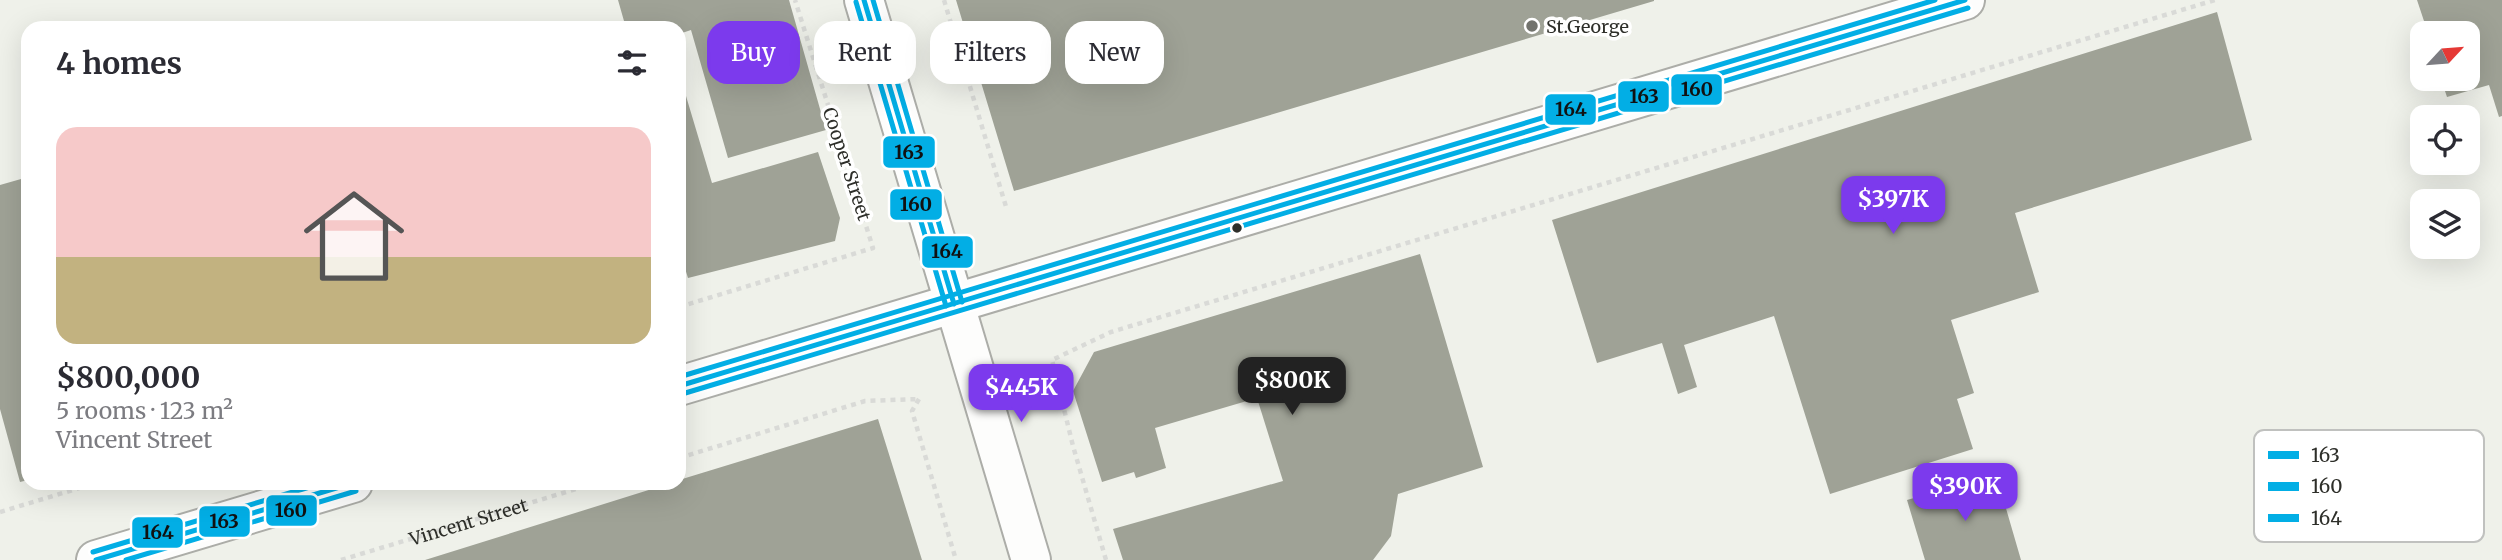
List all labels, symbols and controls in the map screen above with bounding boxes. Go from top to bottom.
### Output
place label: St.George [1546,15,1629,38]
marker: St.George [1524,18,1540,34]
chip: Buy [707,21,800,84]
chip: Rent [814,21,916,84]
chip: Filters [930,21,1051,84]
chip: New [1065,21,1164,84]
north arrow [2410,21,2480,91]
map controls [2410,21,2480,259]
text: 4 homes [56,44,182,82]
icon: filters [613,44,651,82]
line badge: 160 [1670,73,1723,106]
text: 160 [1681,77,1713,101]
line badge: 163 [1617,80,1670,113]
text: 163 [1629,84,1659,108]
line badge: 164 [1544,93,1597,126]
text: 164 [1555,97,1587,121]
street label: Cooper Street [818,104,876,224]
button: locate [2410,105,2480,175]
line badge: 163 [882,135,936,169]
text: 163 [894,140,924,164]
icon: home [291,173,417,299]
pin: $397K [1844,176,1942,236]
text: $397K [1857,184,1929,213]
line badge: 160 [889,188,943,221]
button: layers [2410,189,2480,259]
text: 160 [900,192,932,216]
unlabelled marker [1230,221,1244,235]
line badge: 164 [921,235,974,269]
text: 164 [931,239,963,263]
text: $800,000 [56,358,200,396]
pin: $800K [1243,358,1341,417]
pin: $445K [972,364,1070,424]
text: $800K [1254,365,1330,394]
text: $445K [985,372,1057,401]
text: 5 rooms · 123 m² [56,396,233,425]
text: Vincent Street [56,425,212,454]
legend [2254,430,2484,542]
text: 163 [2311,443,2340,467]
pin: $390K [1916,463,2014,523]
text: $390K [1929,471,2001,500]
text: 160 [2311,474,2343,498]
street label: Vincent Street [405,493,530,551]
line badge: 160 [265,494,318,527]
text: 160 [275,498,307,522]
line badge: 163 [198,505,251,538]
text: 164 [2311,506,2342,530]
text: 163 [209,509,239,533]
line badge: 164 [131,516,184,549]
text: 164 [142,520,174,544]

